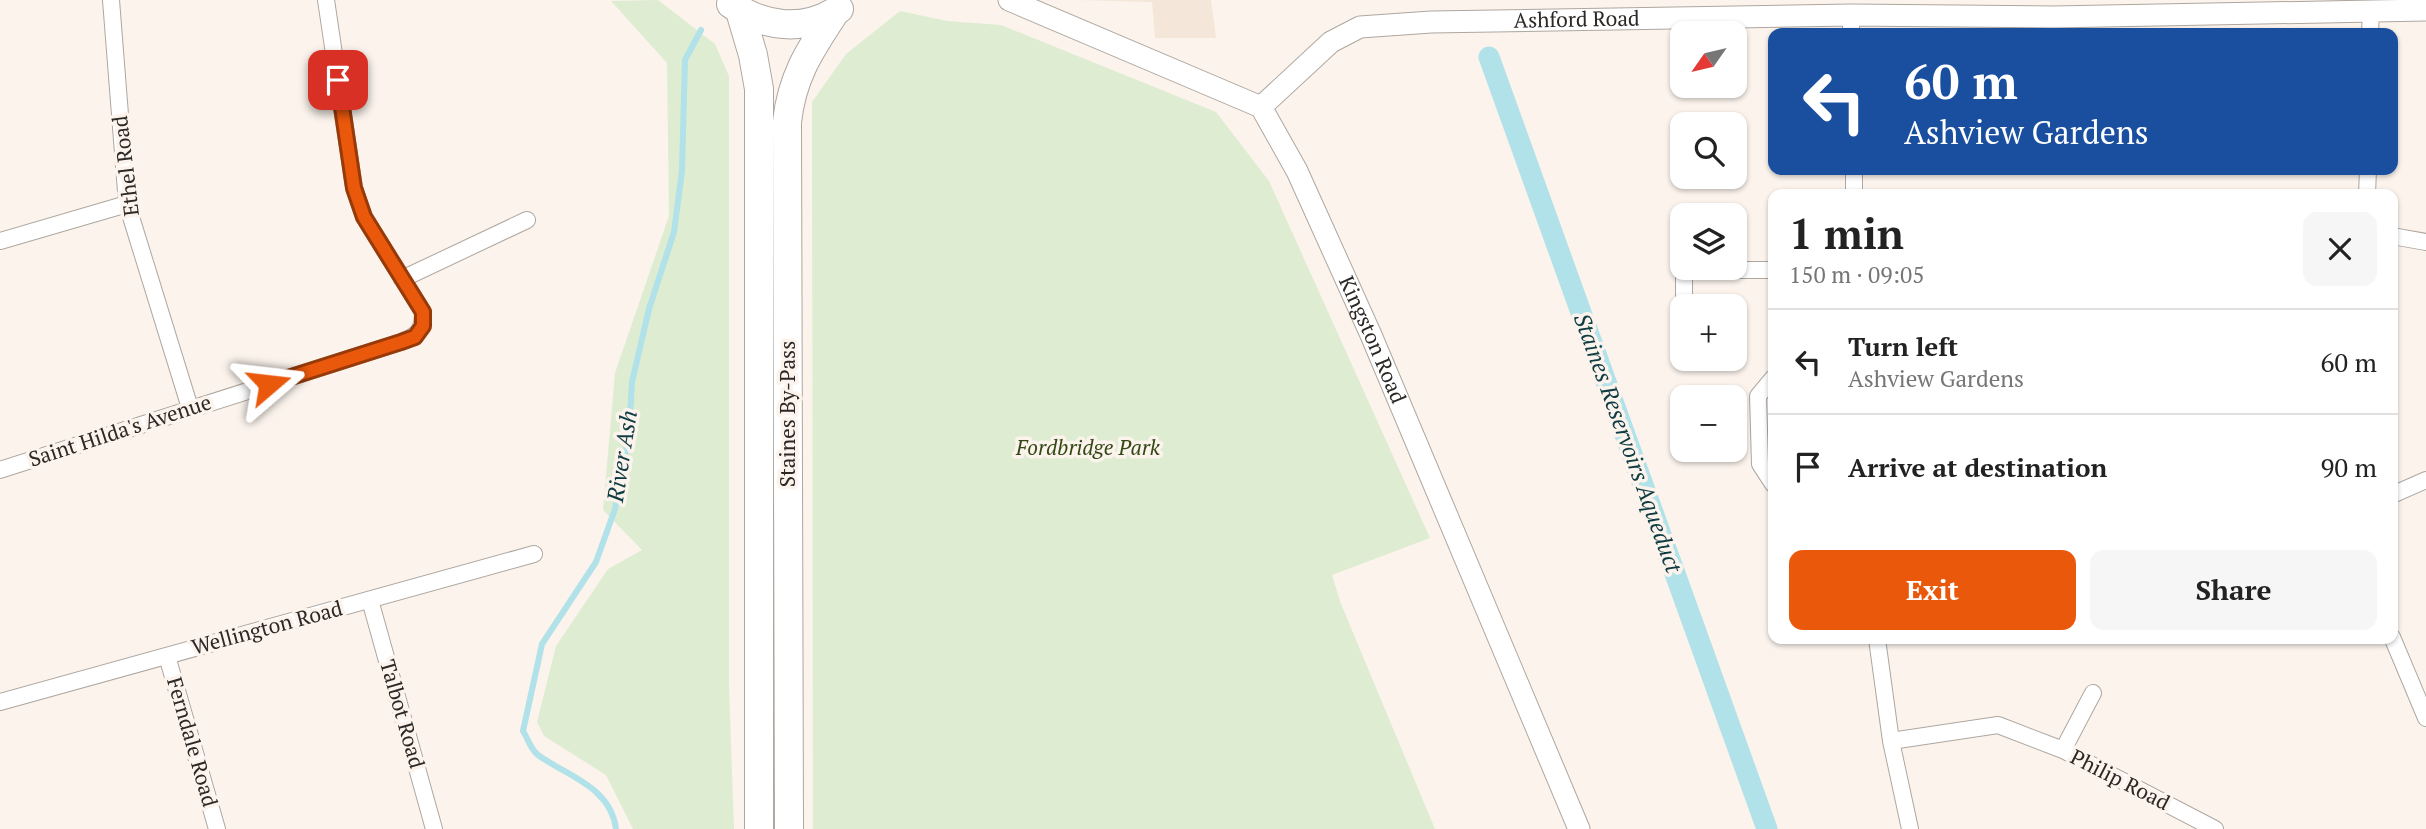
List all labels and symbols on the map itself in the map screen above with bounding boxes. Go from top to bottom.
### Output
street label: Ashford Road [1513,4,1640,34]
north arrow [1670,21,1746,98]
pin [308,50,368,110]
street label: Ethel Road [105,114,145,218]
street label: Kingston Road [1333,271,1413,408]
water label: Staines Reservoirs Aqueduct [1567,309,1690,578]
street label: Staines By-Pass [773,341,801,487]
position arrow [232,347,306,421]
street label: Saint Hilda's Avenue [25,387,215,473]
water label: River Ash [599,408,644,505]
park label: Fordbridge Park [1015,433,1161,461]
street label: Wellington Road [188,593,346,661]
street label: Talbot Road [374,656,432,772]
street label: Ferndale Road [161,674,225,810]
street label: Philip Road [2066,742,2175,816]

